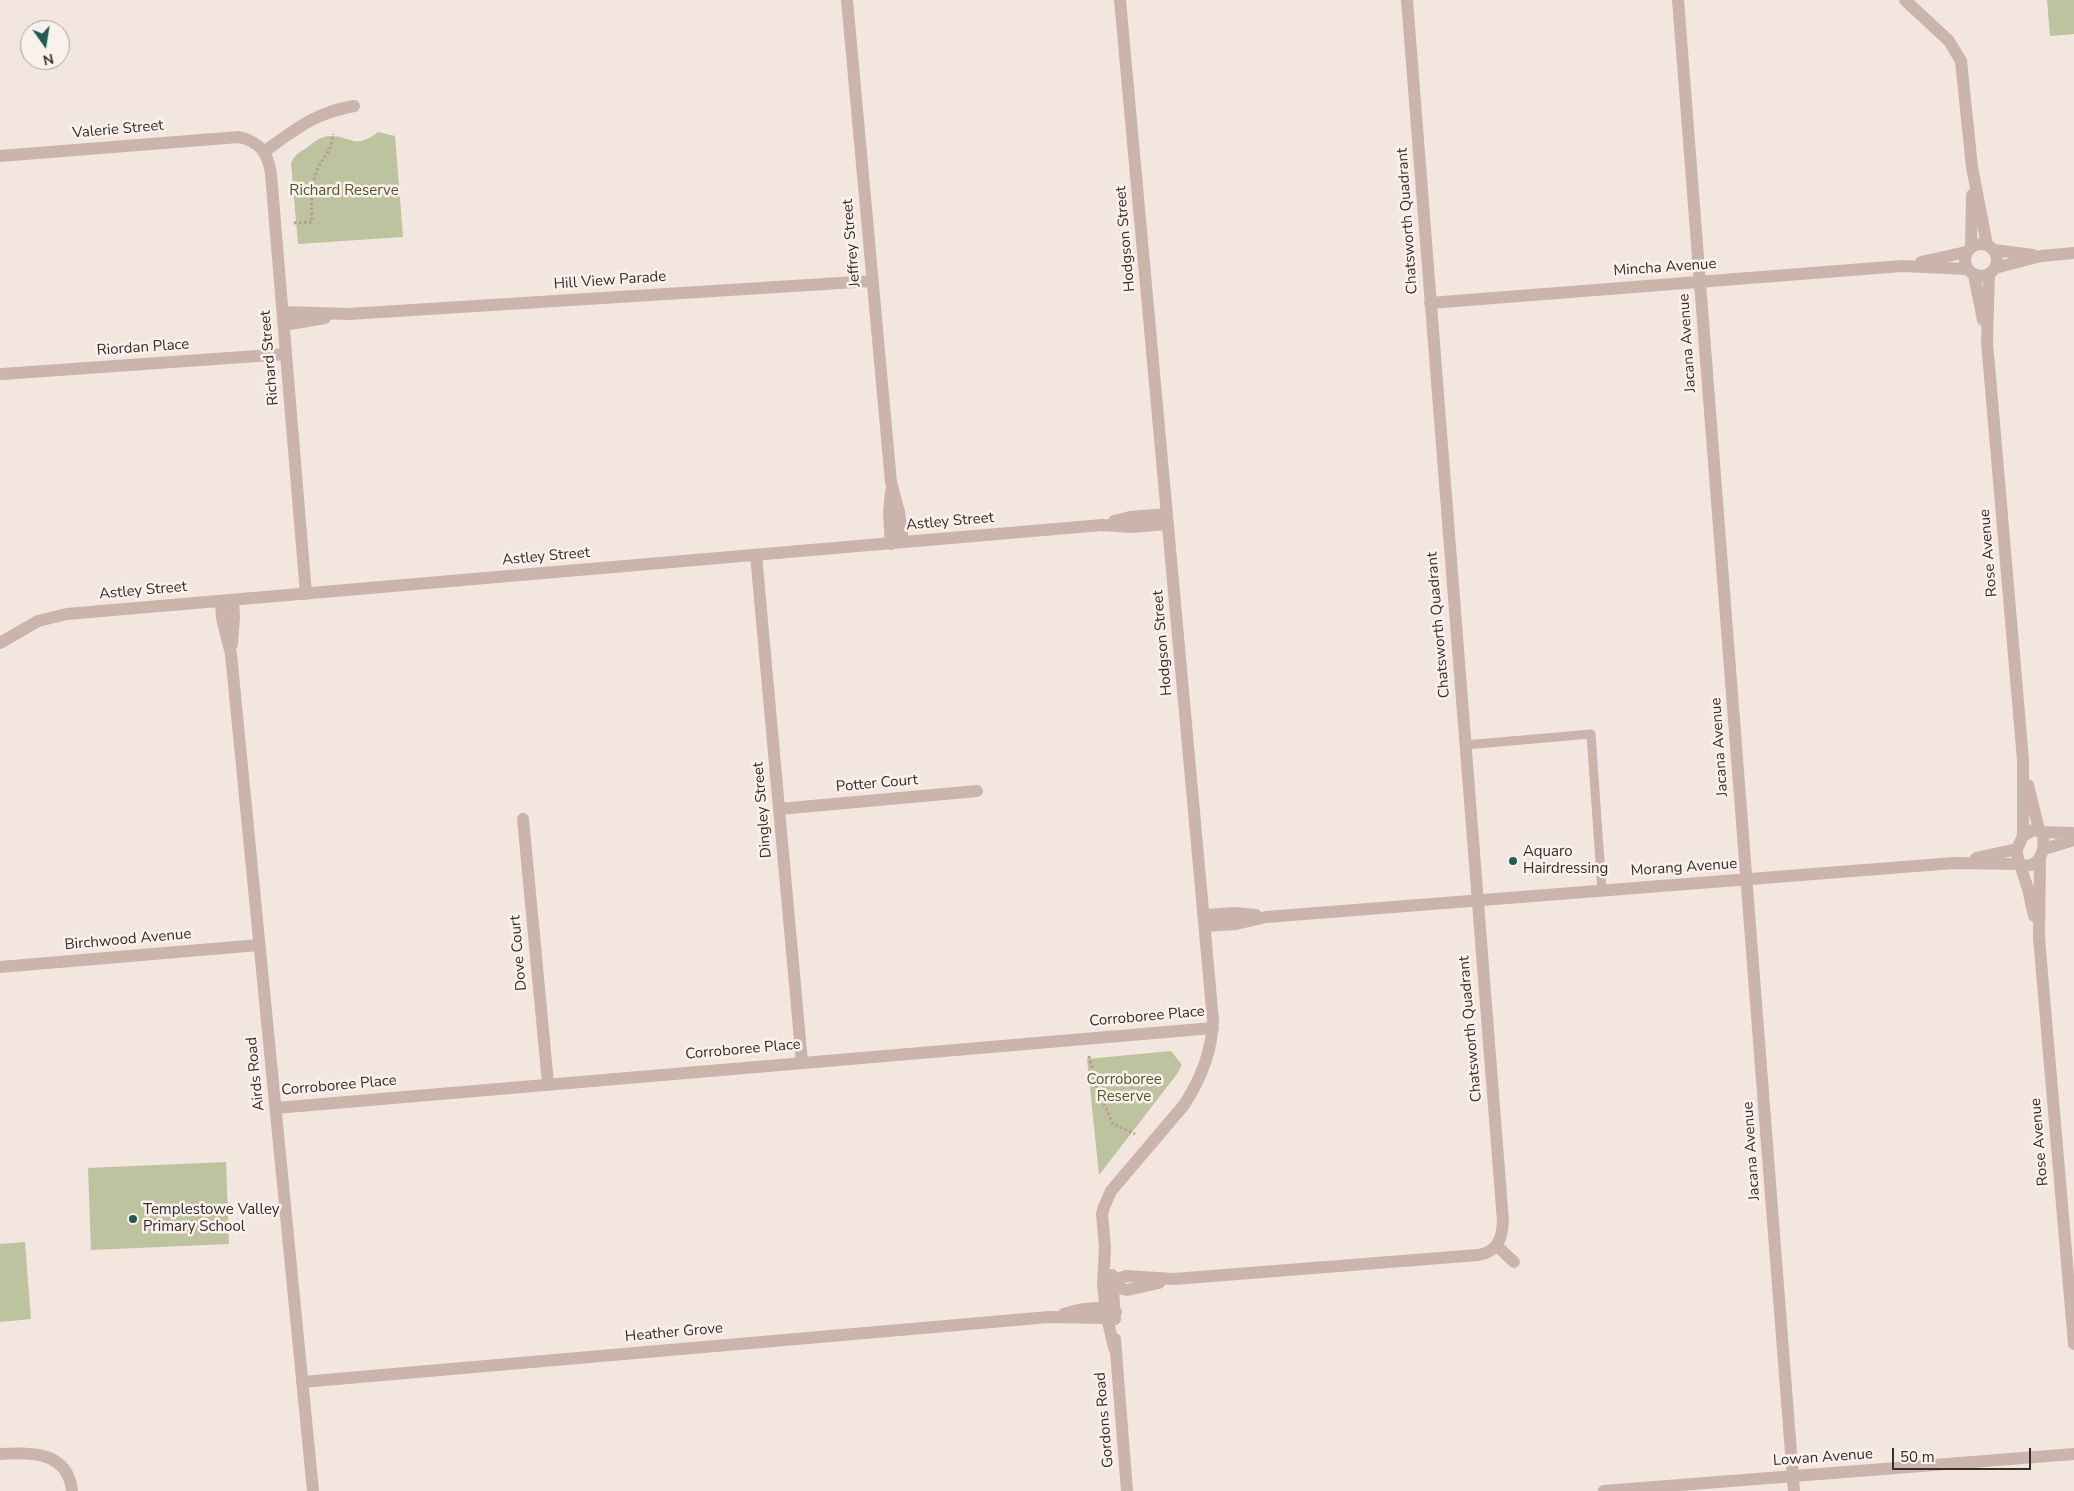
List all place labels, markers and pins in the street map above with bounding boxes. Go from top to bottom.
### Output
place label: Aquaro Hairdressing [1523,843,1608,878]
marker: Aquaro Hairdressing [1507,855,1519,867]
place label: Templestowe Valley Primary School [143,1201,280,1236]
marker: Templestowe Valley Primary School [127,1213,139,1225]

